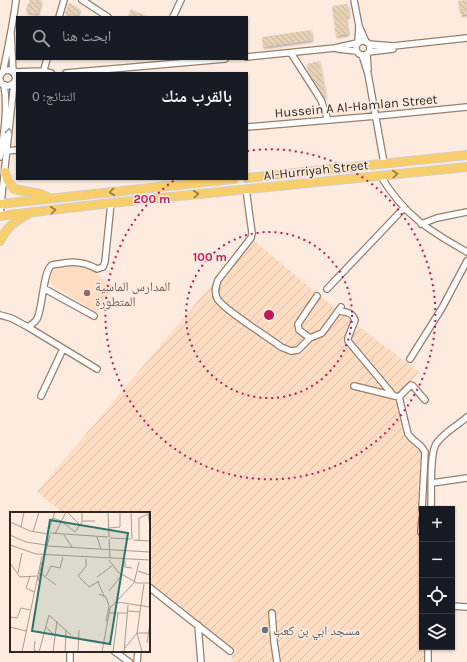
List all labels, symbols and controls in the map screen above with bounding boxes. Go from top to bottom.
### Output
search box [16,16,248,60]
icon: search [30,27,52,49]
text: ابحث هنا [62,27,111,45]
text: بالقرب منك [161,86,232,106]
text: النتائج: 0 [32,89,76,104]
street label: Hussein A Al-Hamlan Street [274,91,438,121]
one-way arrow [4,128,13,134]
street label: Al-Hurriyah Street [263,157,369,183]
one-way arrow [392,170,398,179]
one-way arrow [109,187,115,196]
one-way arrow [193,190,199,199]
text: 200 m [134,192,170,206]
one-way arrow [50,205,56,214]
text: 100 m [193,250,227,264]
place label: المدارس الماسية المتطورة [95,279,170,310]
marker: المدارس الماسية المتطورة [82,288,92,298]
centre of rings [262,308,276,322]
map controls [419,506,455,650]
button: + [419,506,455,542]
inset map [10,512,150,652]
button: − [419,542,455,578]
button: locate [419,578,455,614]
button: layers [419,614,455,650]
place label: مسجد ابي بن كعب [273,623,360,641]
marker: مسجد ابي بن كعب [260,625,270,635]

